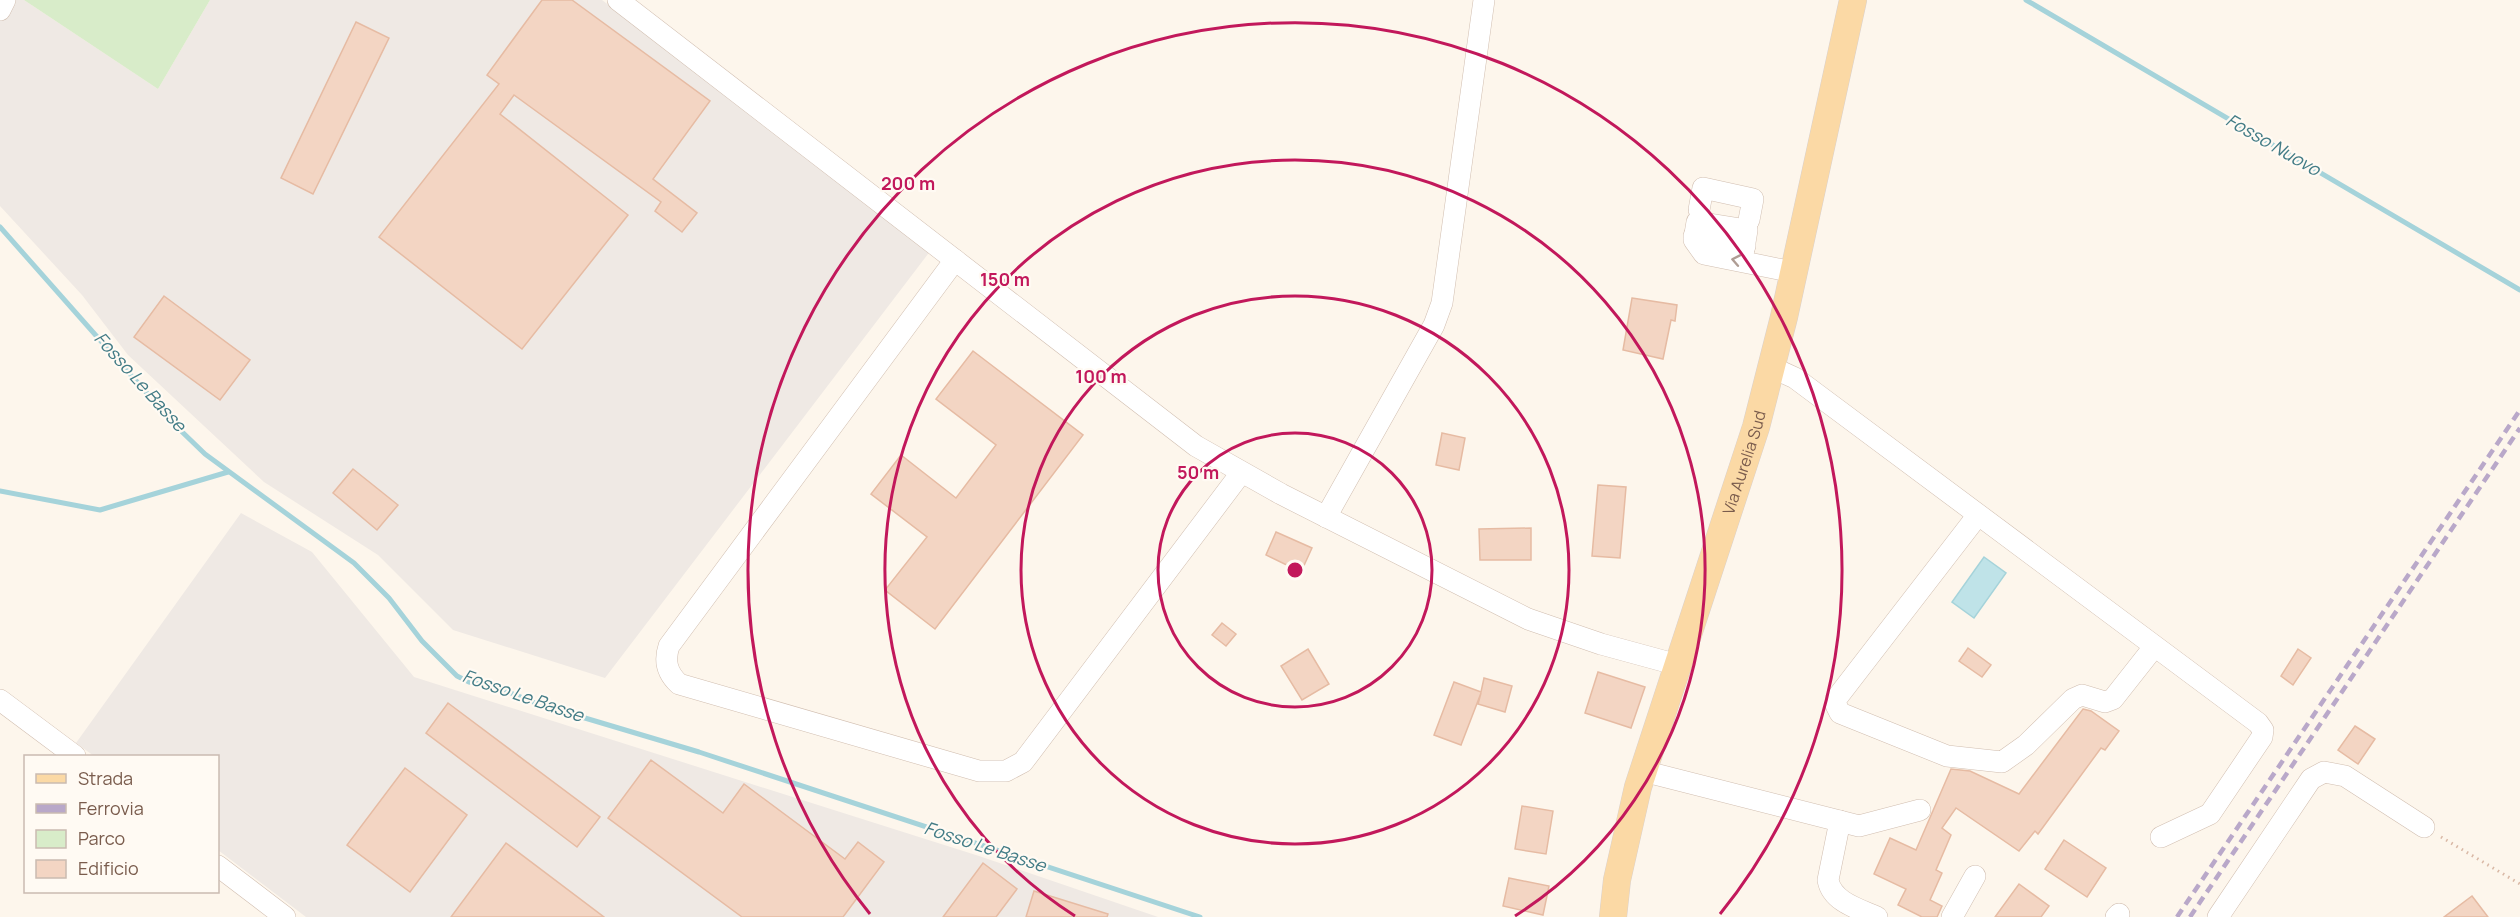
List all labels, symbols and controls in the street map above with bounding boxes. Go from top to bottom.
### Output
water label: Fosso Nuovo [2222,107,2326,182]
text: 200 m [881,171,935,195]
one-way arrow [1731,254,1741,267]
text: 150 m [980,267,1030,291]
water label: Fosso Le Basse [90,326,193,437]
text: 100 m [1075,364,1127,388]
street label: Via Aurelia Sud [1717,408,1771,517]
text: 50 m [1177,460,1219,484]
centre of rings [1285,560,1305,580]
water label: Fosso Le Basse [460,663,588,727]
legend [24,755,219,893]
text: Strada [78,766,133,790]
text: Ferrovia [78,796,144,820]
water label: Fosso Le Basse [922,815,1050,877]
text: Parco [78,826,125,850]
text: Edificio [78,856,139,880]

